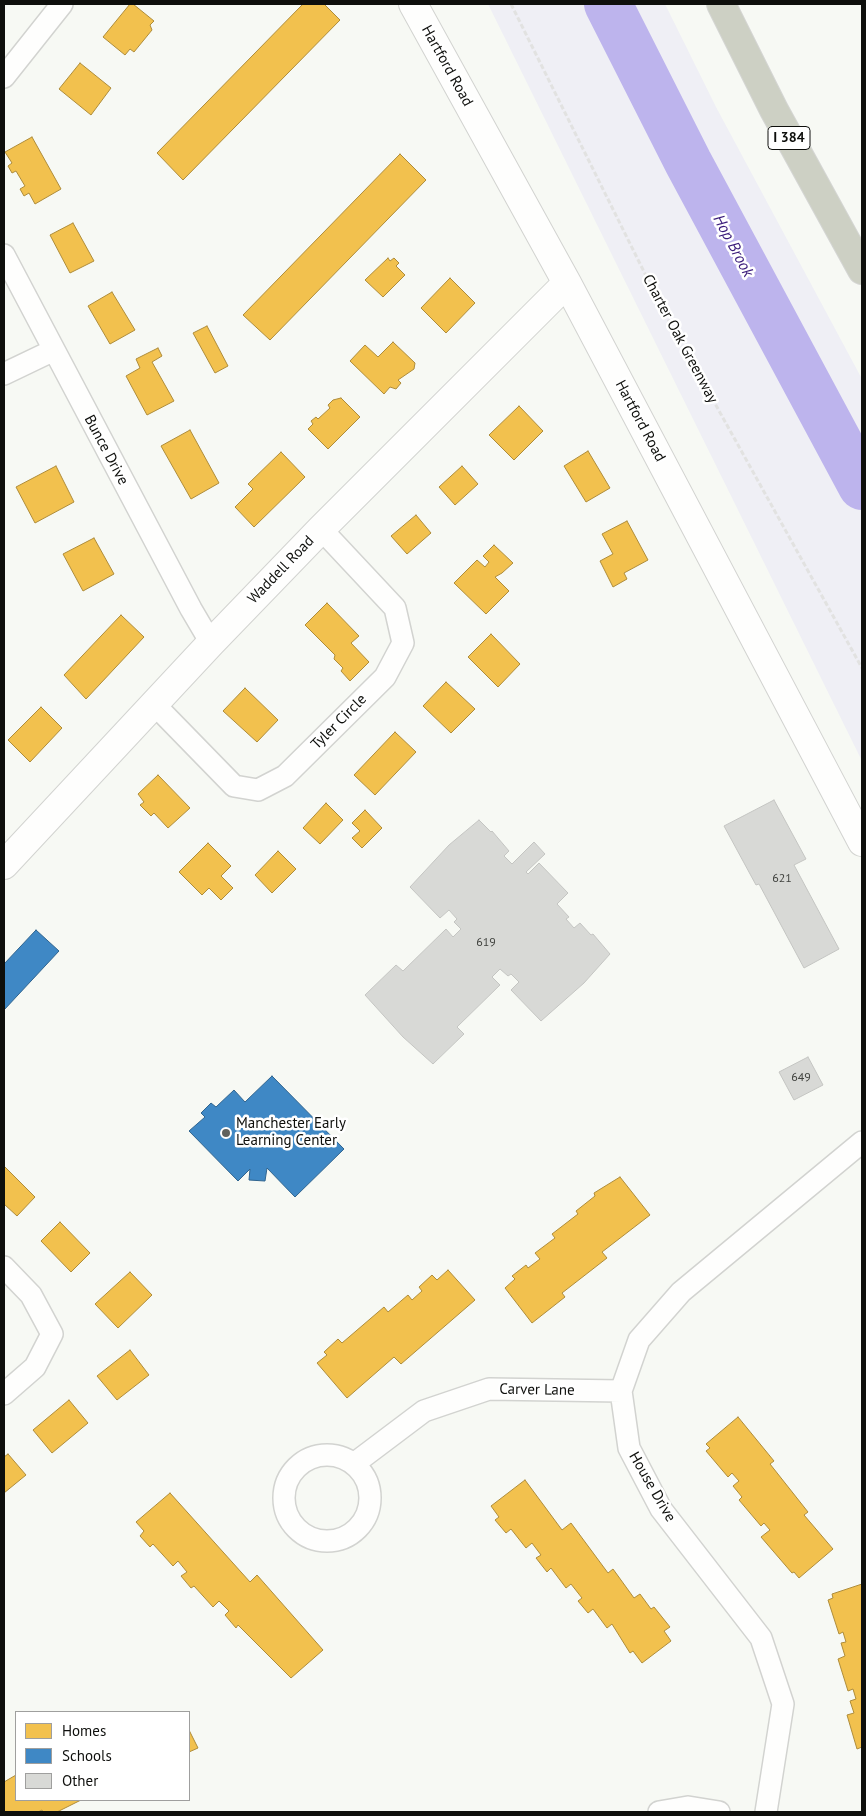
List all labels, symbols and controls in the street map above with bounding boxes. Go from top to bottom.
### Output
street label: Hartford Road [417,22,477,110]
road number: I 384 [768,126,810,150]
water label: Hop Brook [709,212,757,280]
street label: Charter Oak Greenway [638,272,722,406]
street label: Hartford Road [611,377,669,465]
street label: Bunce Drive [80,412,132,488]
street label: Waddell Road [244,532,318,608]
street label: Tyler Circle [308,691,370,753]
house number: 621 [772,872,792,886]
house number: 619 [476,936,496,950]
house number: 649 [791,1071,811,1085]
place label: Manchester Early Learning Center [236,1115,346,1150]
marker: Manchester Early Learning Center [220,1127,232,1139]
street label: Carver Lane [499,1380,575,1400]
street label: House Drive [625,1449,679,1525]
legend [15,1711,190,1801]
text: Homes [62,1721,106,1740]
text: Schools [62,1746,112,1765]
text: Other [62,1771,98,1790]

